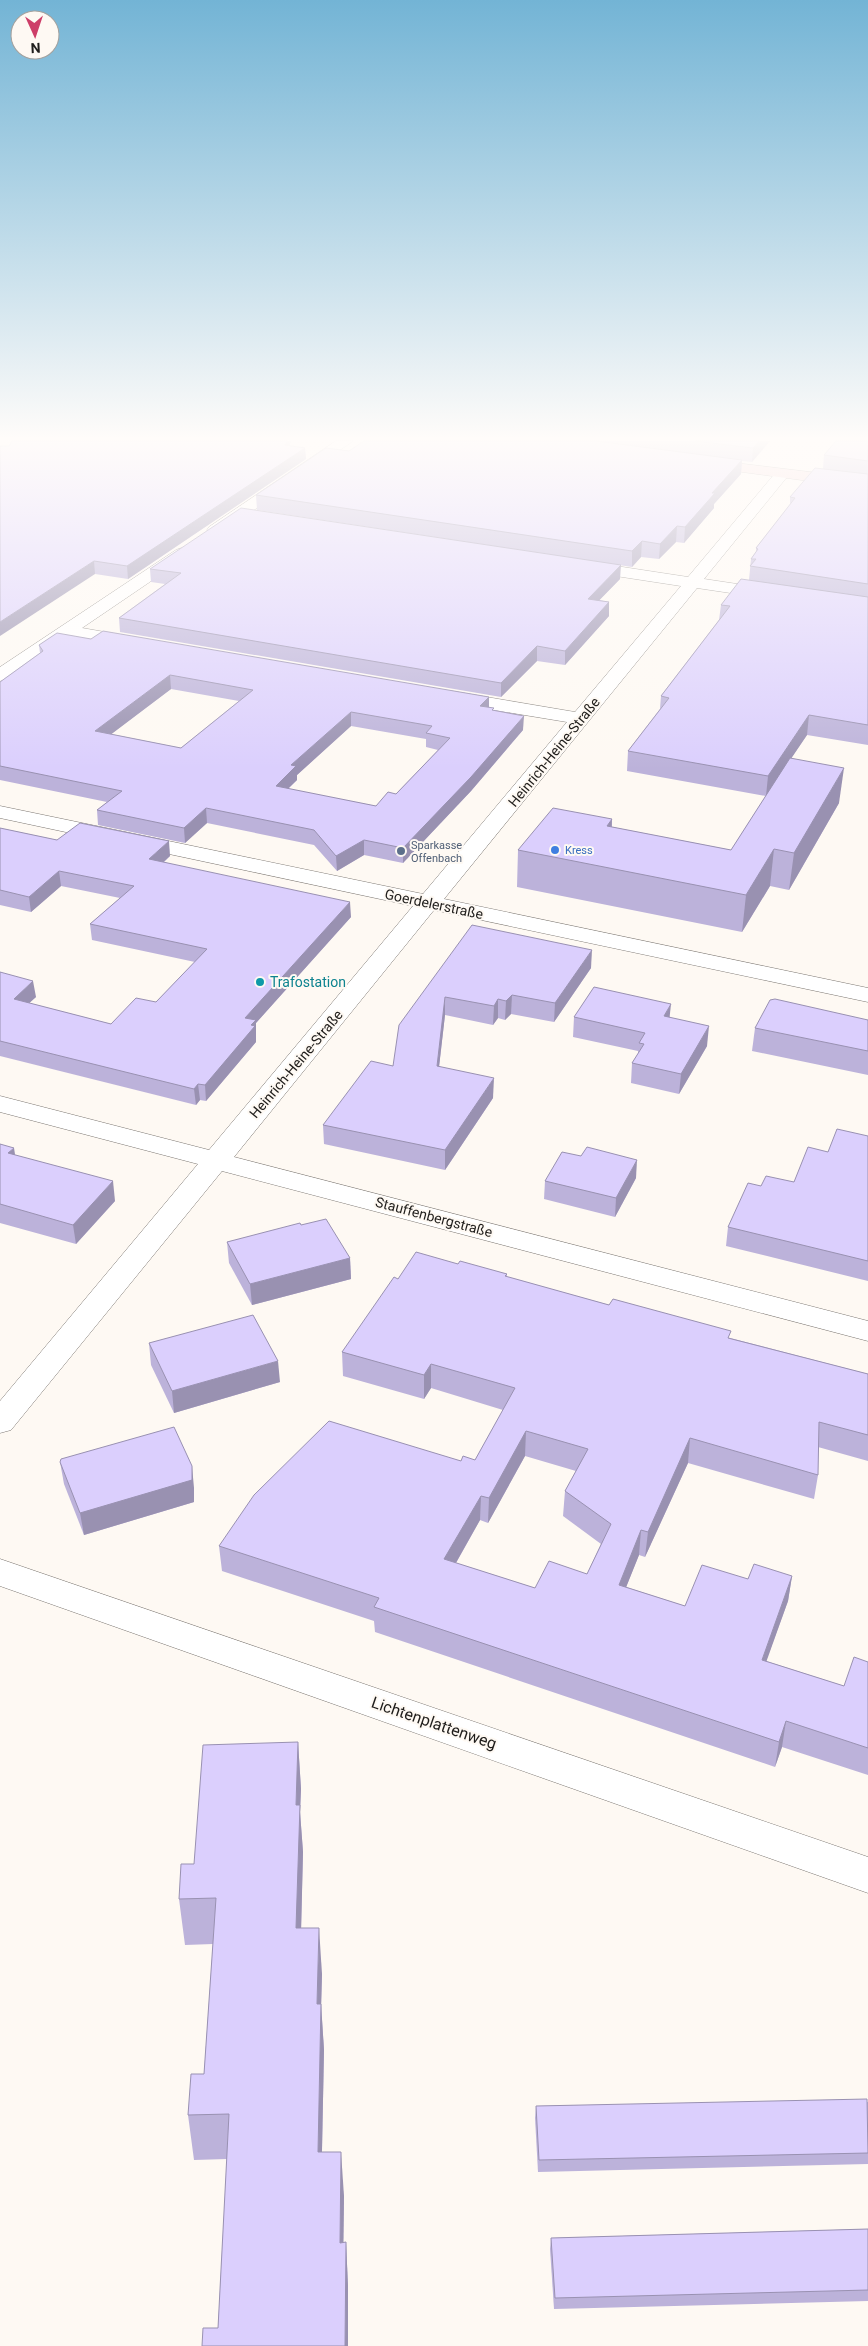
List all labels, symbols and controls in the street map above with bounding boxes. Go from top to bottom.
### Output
north arrow [10,10,60,60]
text: N [30,40,41,56]
street label: Heinrich-Heine-Straße [505,694,603,810]
place label: Sparkasse Offenbach [411,839,462,865]
marker: Kress [549,844,561,856]
place label: Kress [565,844,593,857]
marker: Sparkasse Offenbach [395,845,407,857]
street label: Goerdelerstraße [383,886,485,922]
place label: Trafostation [270,974,346,990]
marker: Trafostation [254,976,266,988]
street label: Heinrich-Heine-Straße [246,1007,346,1121]
street label: Stauffenbergstraße [374,1194,494,1240]
street label: Lichtenplattenweg [369,1693,499,1753]

